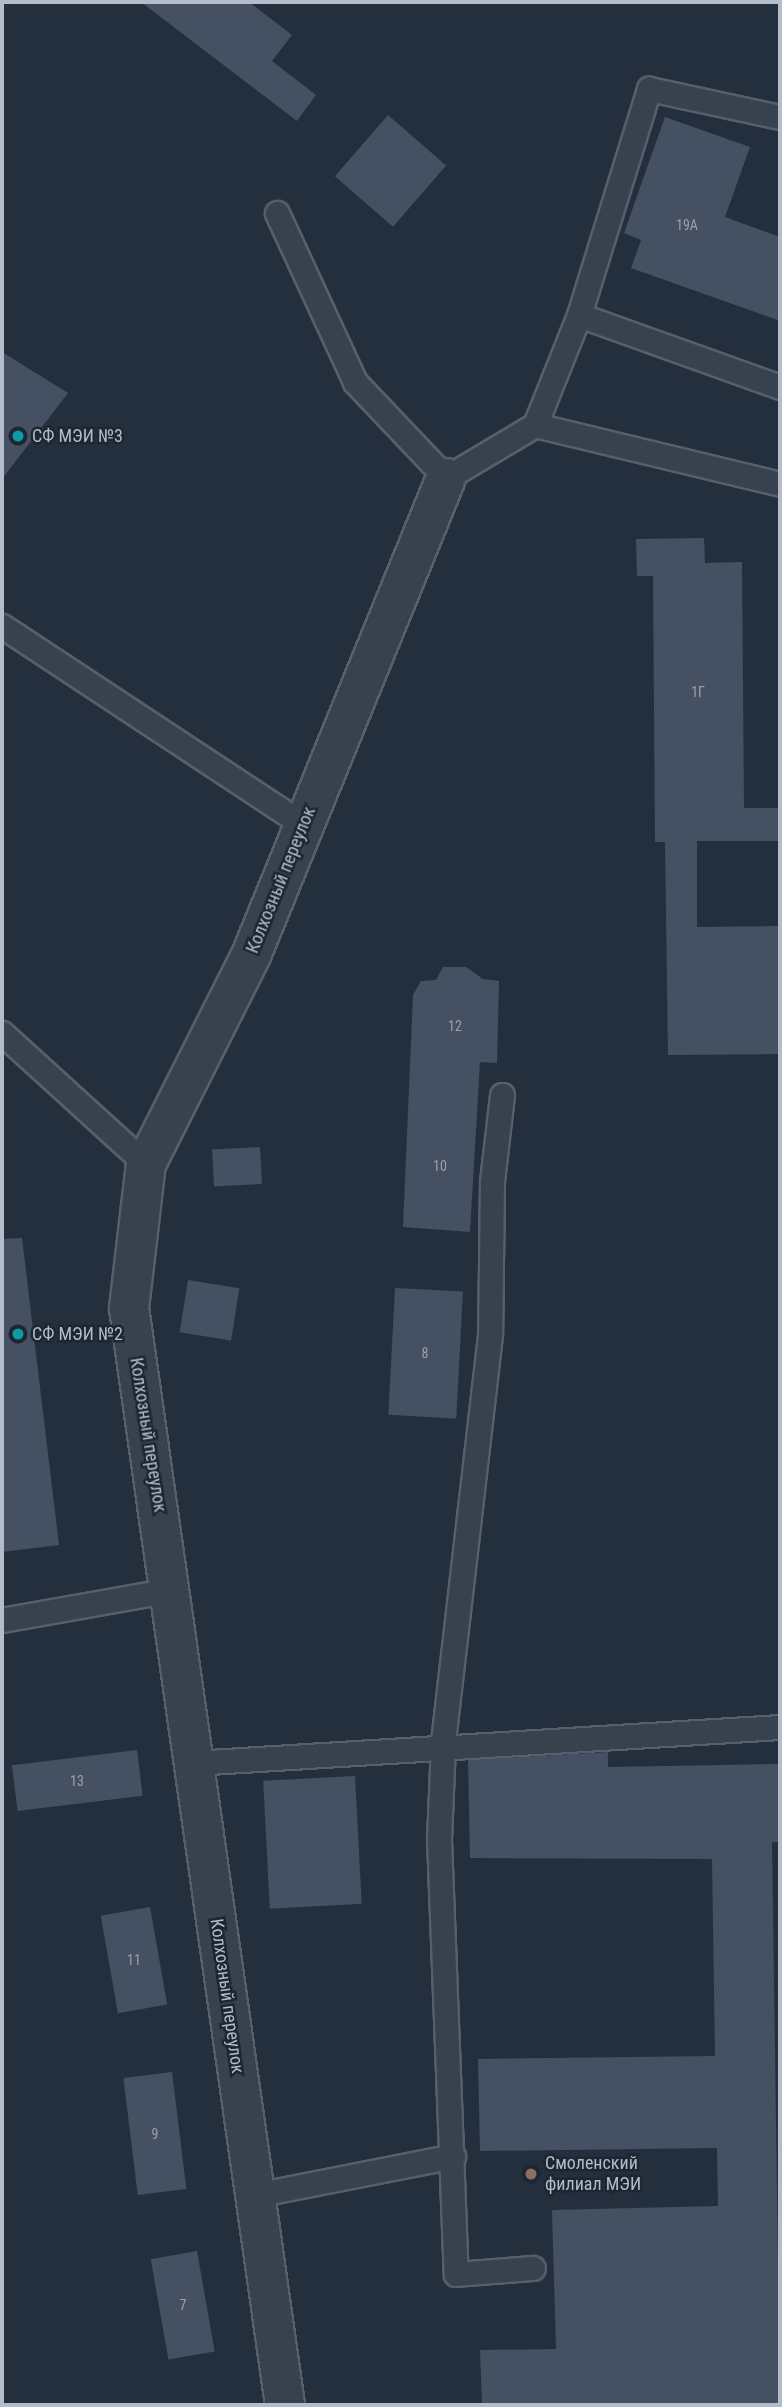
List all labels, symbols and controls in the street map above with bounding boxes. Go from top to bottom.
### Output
house number: 19А [676,217,698,233]
place label: СФ МЭИ №3 [32,425,123,447]
marker: СФ МЭИ №3 [10,428,26,444]
house number: 1Г [691,684,705,700]
street label: Колхозный переулок [242,804,320,956]
house number: 12 [448,1018,462,1034]
house number: 10 [433,1158,447,1174]
place label: СФ МЭИ №2 [32,1323,123,1345]
marker: СФ МЭИ №2 [10,1326,26,1342]
house number: 8 [422,1345,428,1361]
street label: Колхозный переулок [125,1356,171,1514]
house number: 13 [70,1773,84,1789]
street label: Колхозный переулок [205,1917,249,2075]
house number: 11 [127,1952,141,1968]
house number: 9 [152,2126,158,2142]
place label: Смоленский филиал МЭИ [545,2153,641,2196]
marker: Смоленский филиал МЭИ [523,2166,539,2182]
house number: 7 [180,2297,186,2313]

